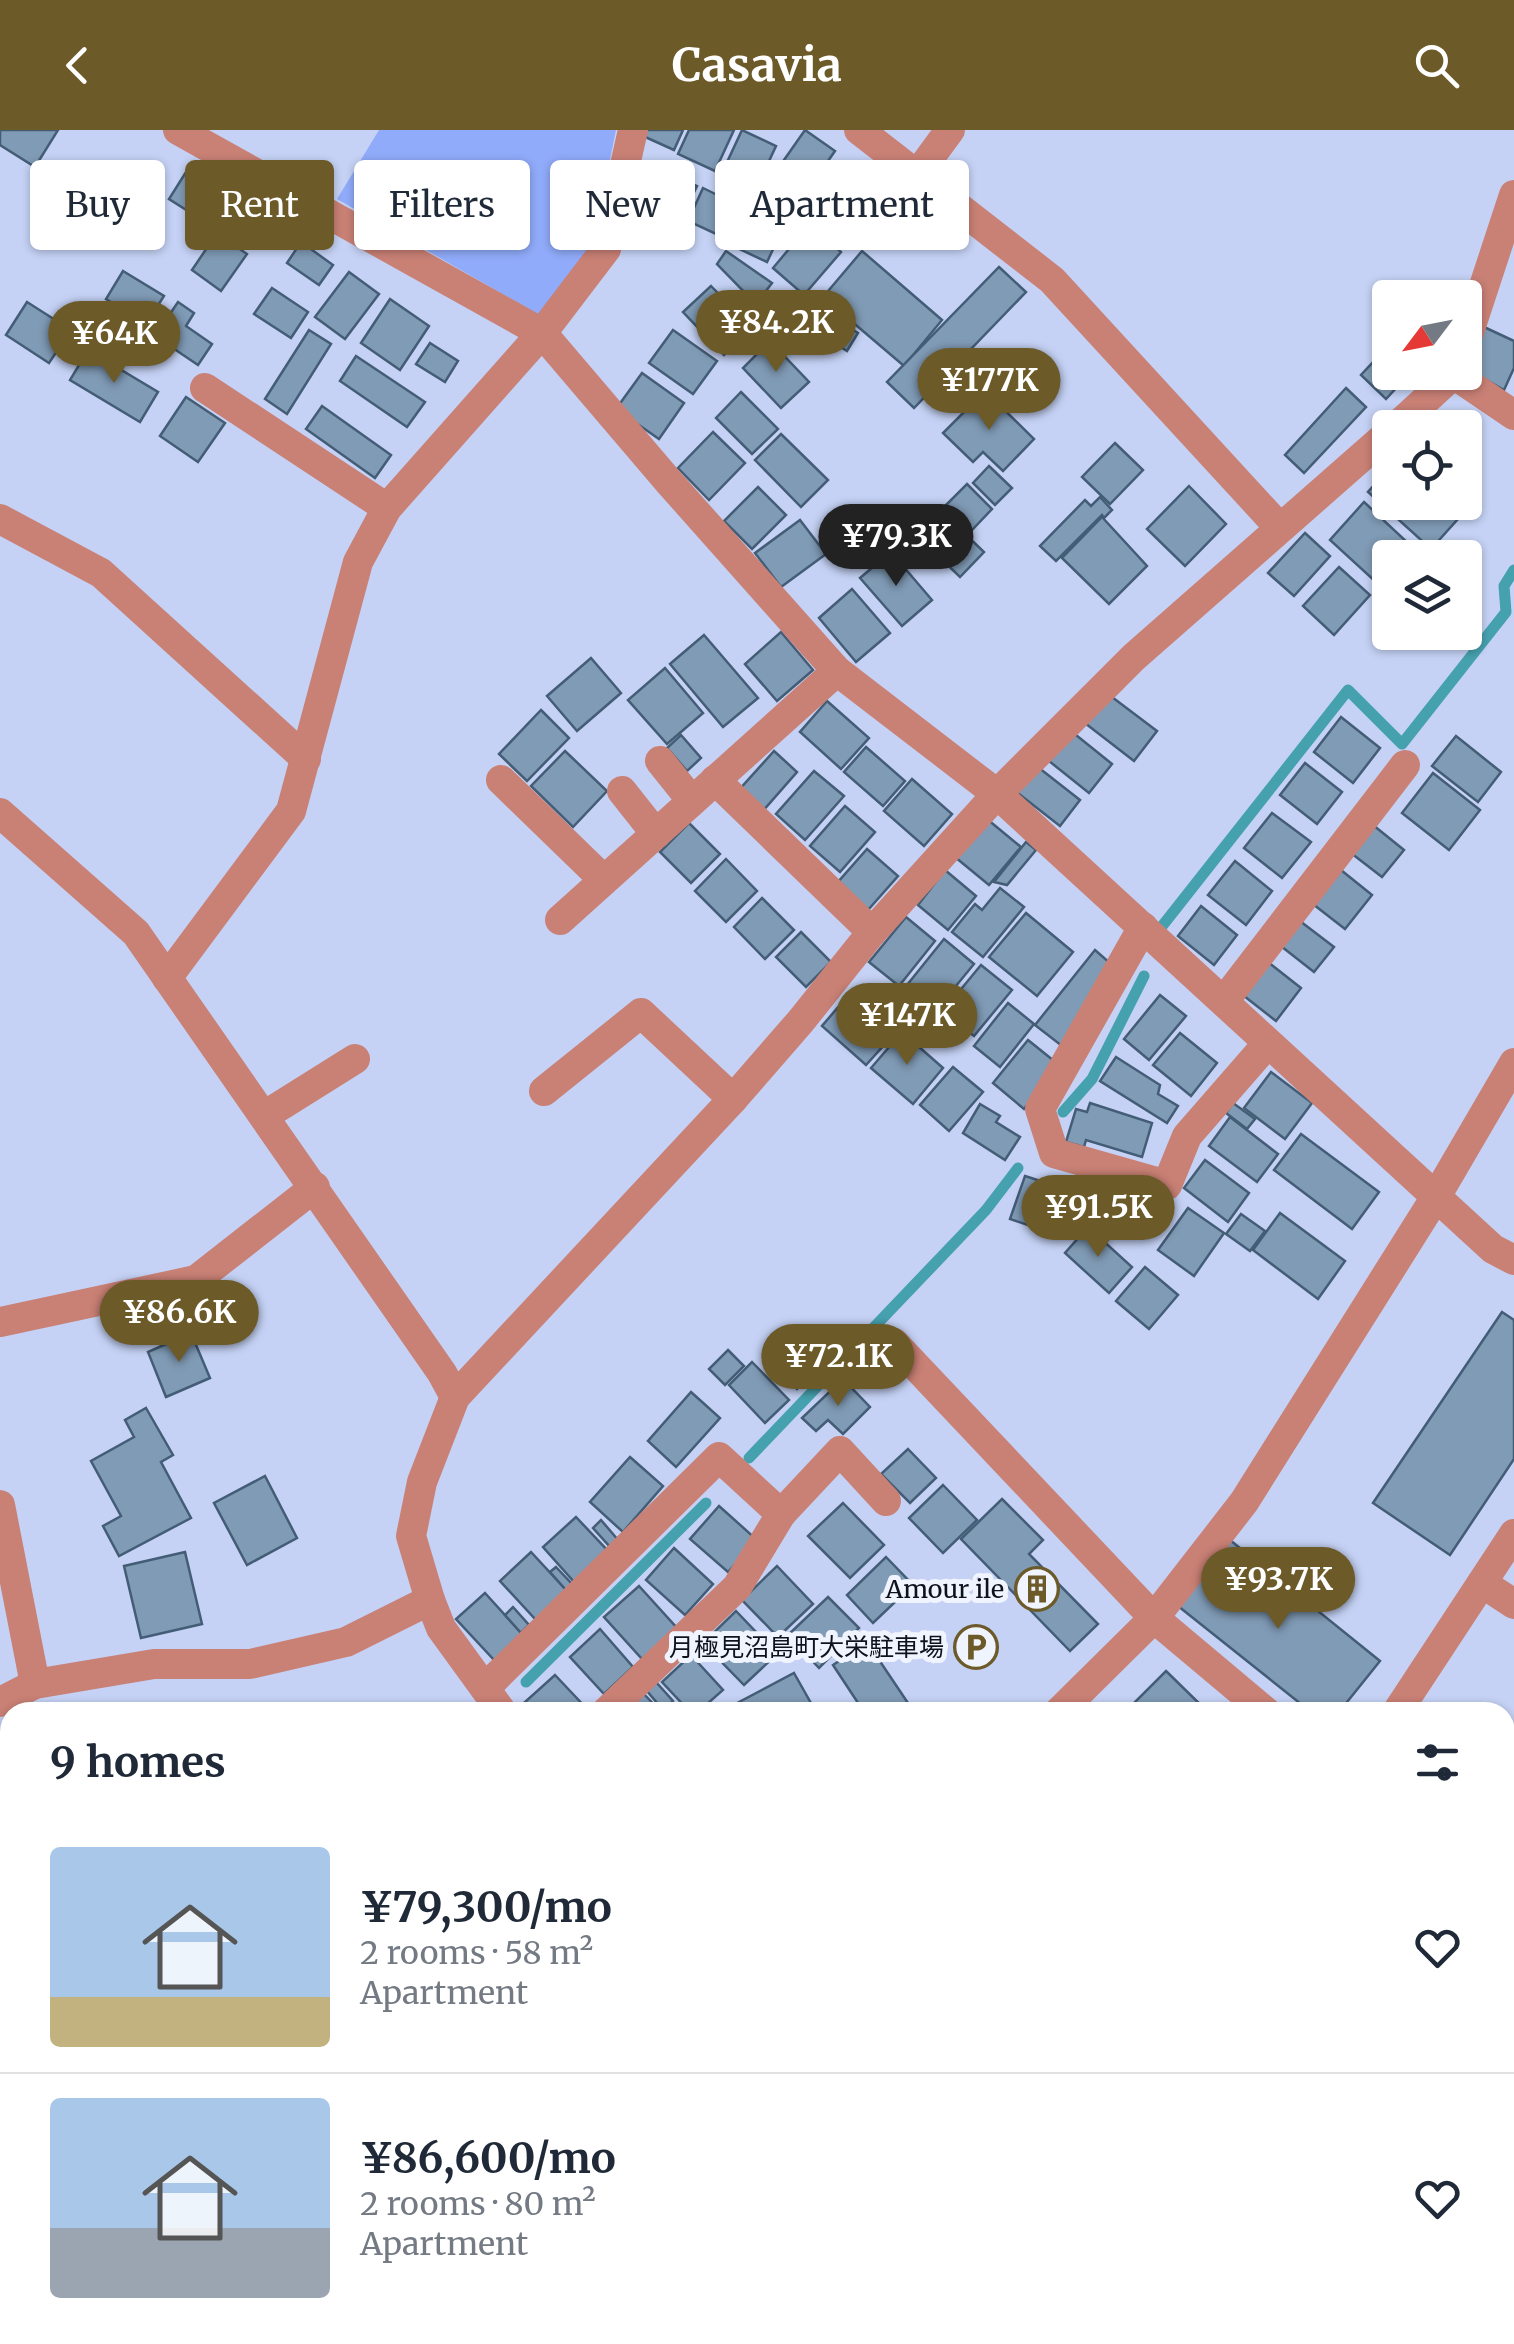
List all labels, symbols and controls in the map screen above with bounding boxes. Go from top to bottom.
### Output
text: Casavia [672,37,842,93]
icon: back [50,38,105,93]
icon: search [1409,38,1464,93]
chip: Buy [30,160,165,250]
chip: Rent [185,160,334,250]
chip: Filters [354,160,530,250]
chip: New [550,160,695,250]
chip: Apartment [715,160,969,250]
north arrow [1372,280,1482,390]
map controls [1372,280,1482,650]
pin: ¥84.2K [695,290,857,375]
pin: ¥64K [55,301,173,386]
text: ¥84.2K [718,302,834,342]
text: ¥64K [70,313,158,353]
pin: ¥177K [919,348,1059,433]
text: ¥177K [940,360,1039,400]
button: locate [1372,410,1482,520]
pin: ¥79.3K [815,504,977,589]
text: ¥79.3K [840,516,952,556]
button: layers [1372,540,1482,650]
pin: ¥147K [837,983,977,1068]
text: ¥147K [858,995,956,1035]
pin: ¥91.5K [1017,1175,1179,1260]
text: ¥91.5K [1044,1187,1152,1227]
pin: ¥86.6K [98,1280,260,1365]
text: ¥86.6K [122,1292,236,1332]
pin: ¥72.1K [757,1324,919,1409]
text: ¥72.1K [783,1336,893,1376]
pin: ¥93.7K [1197,1547,1359,1632]
text: ¥93.7K [1223,1559,1333,1599]
building icon: Amour ile [1014,1566,1060,1612]
place label: Amour ile [884,1573,1004,1605]
parking icon: 月極見沼島町大栄駐車場 [953,1624,999,1670]
place label: 月極見沼島町大栄駐車場 [669,1631,944,1663]
icon: filters [1410,1735,1465,1790]
text: 9 homes [50,1736,226,1788]
text: ¥79,300/mo [360,1881,612,1933]
icon: home [130,1887,250,2007]
icon: heart [1410,1920,1465,1975]
text: 2 rooms · 58 m² [360,1933,593,1973]
text: Apartment [360,1973,528,2013]
text: ¥86,600/mo [360,2132,616,2184]
icon: home [130,2138,250,2258]
icon: heart [1410,2171,1465,2226]
text: 2 rooms · 80 m² [360,2184,596,2224]
text: Apartment [360,2224,528,2264]

